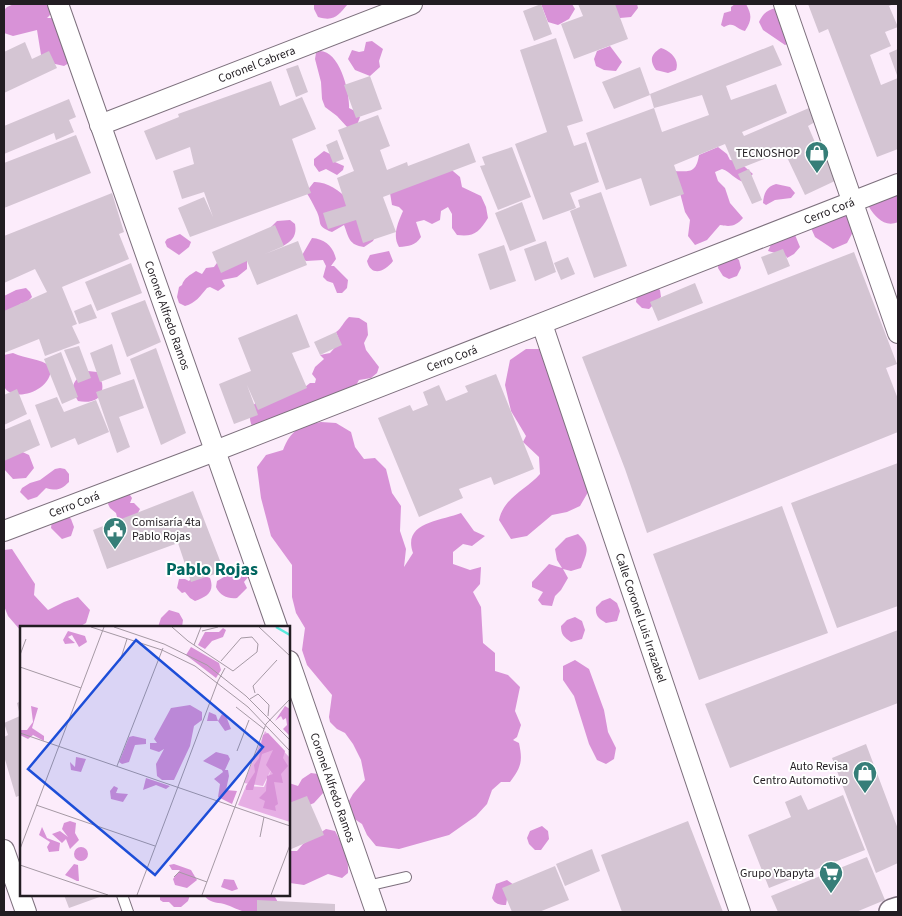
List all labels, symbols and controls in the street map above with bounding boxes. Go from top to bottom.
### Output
street label: Coronel Cabrera [216,42,298,87]
shop icon: TECNOSHOP [804,140,830,174]
place label: TECNOSHOP [736,145,800,162]
street label: Cerro Corá [801,193,857,229]
street label: Coronel Alfredo Ramos [140,258,195,372]
street label: Cerro Corá [424,341,480,376]
street label: Cerro Corá [46,487,102,522]
place label: Comisaría 4ta Pablo Rojas [132,514,201,545]
public building icon: Comisaría 4ta Pablo Rojas [102,516,128,550]
street label: Calle Coronel Luis Irrazabel [611,551,671,685]
district label: Pablo Rojas [166,557,258,582]
inset map [20,626,290,896]
street label: Coronel Alfredo Ramos [306,731,360,845]
place label: Auto Revisa Centro Automotivo [753,758,848,789]
shop icon: Auto Revisa Centro Automotivo [852,760,878,794]
supermarket icon: Grupo Ybapyta [818,860,844,894]
place label: Grupo Ybapyta [740,865,814,882]

